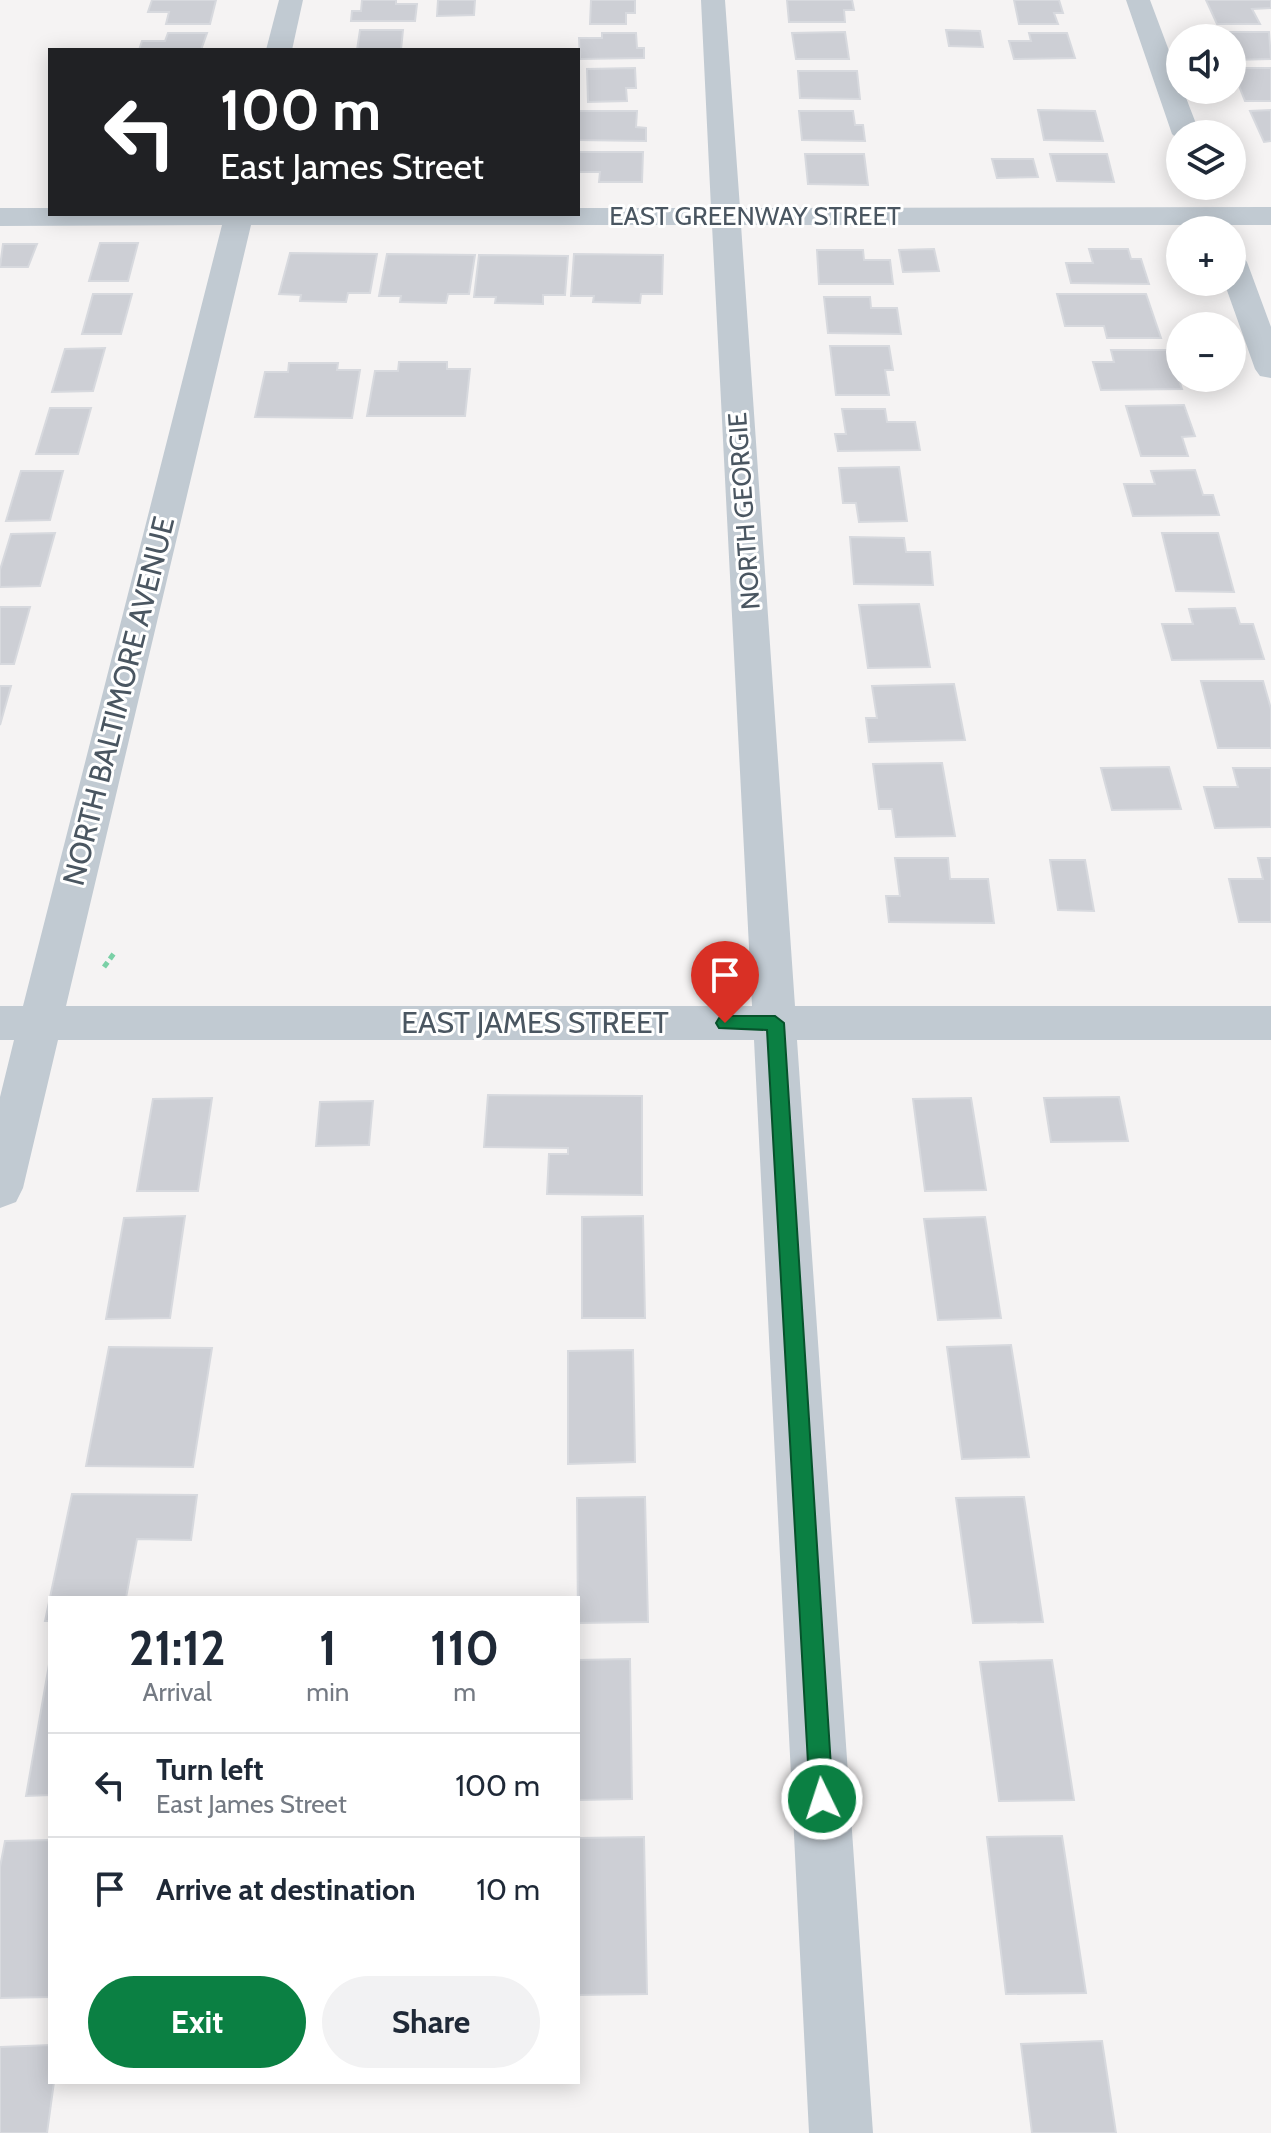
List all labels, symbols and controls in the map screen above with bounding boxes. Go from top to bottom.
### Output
map controls [1166,24,1246,392]
button: sound [1166,24,1246,104]
text: 100 m [220,76,381,144]
icon: left [88,80,192,184]
button: layers [1166,120,1246,200]
text: East James Street [220,144,484,188]
street label: EAST GREENWAY STREET [609,200,901,232]
button: + [1166,216,1246,296]
button: − [1166,312,1246,392]
street label: NORTH GEORGIE [721,411,767,611]
street label: NORTH BALTIMORE AVENUE [55,513,182,889]
pin [691,941,759,1023]
icon: arrive [703,953,747,997]
street label: EAST JAMES STREET [401,1004,669,1041]
text: 21:12 [129,1619,226,1677]
text: 1 [319,1619,337,1677]
text: 110 [430,1619,499,1677]
text: Arrival [143,1676,212,1708]
text: min [306,1676,349,1708]
text: m [453,1676,476,1708]
text: Turn left [156,1751,264,1788]
position arrow [780,1757,864,1841]
icon: left [88,1763,132,1807]
text: 100 m [455,1767,540,1804]
text: East James Street [156,1788,347,1820]
icon: arrive [88,1867,132,1911]
text: Arrive at destination [156,1871,416,1908]
text: 10 m [476,1871,540,1908]
button: Exit [88,1976,306,2068]
button: Share [322,1976,540,2068]

